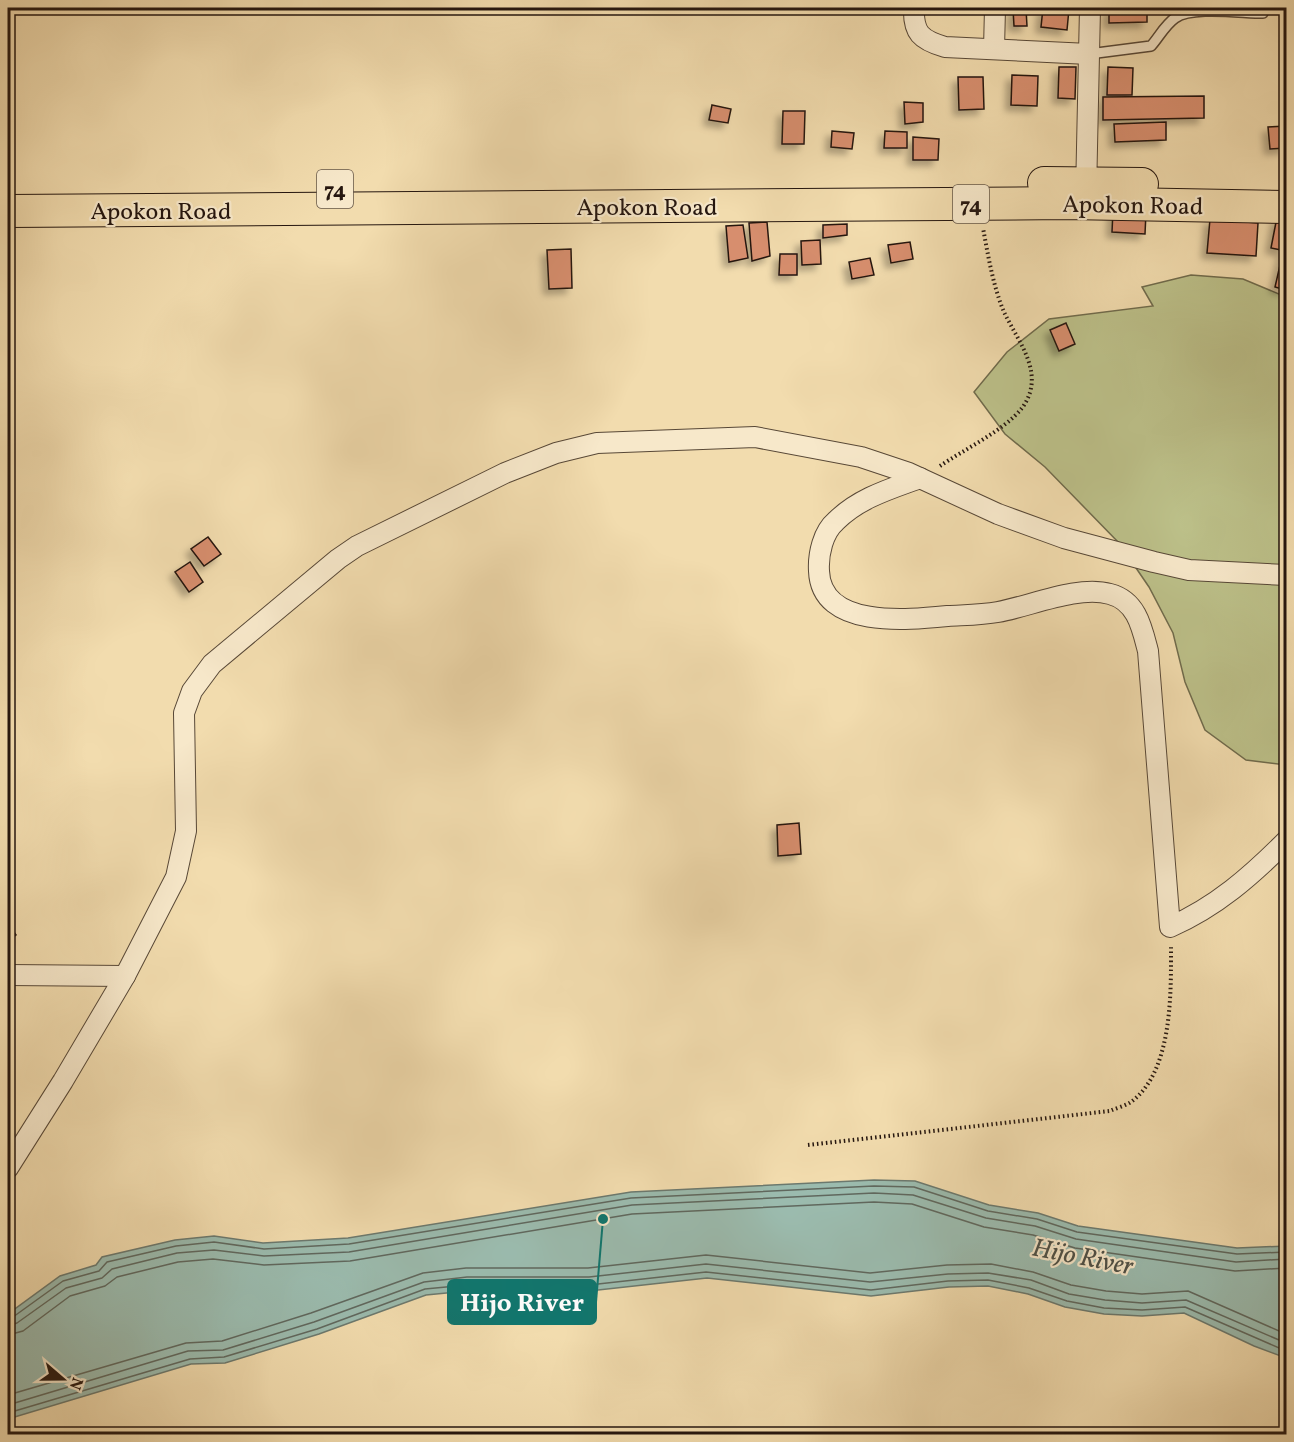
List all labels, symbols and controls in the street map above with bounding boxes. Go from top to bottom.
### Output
road number: 74 [317,170,353,208]
road number: 74 [953,185,989,223]
street label: Apokon Road [1062,189,1204,225]
street label: Apokon Road [576,192,718,226]
street label: Apokon Road [90,196,232,230]
water label: Hijo River [1029,1231,1137,1285]
callout: Hijo River [448,1280,596,1324]
text: Hijo River [460,1286,584,1322]
north arrow [33,1349,93,1409]
text: N [63,1374,88,1393]

